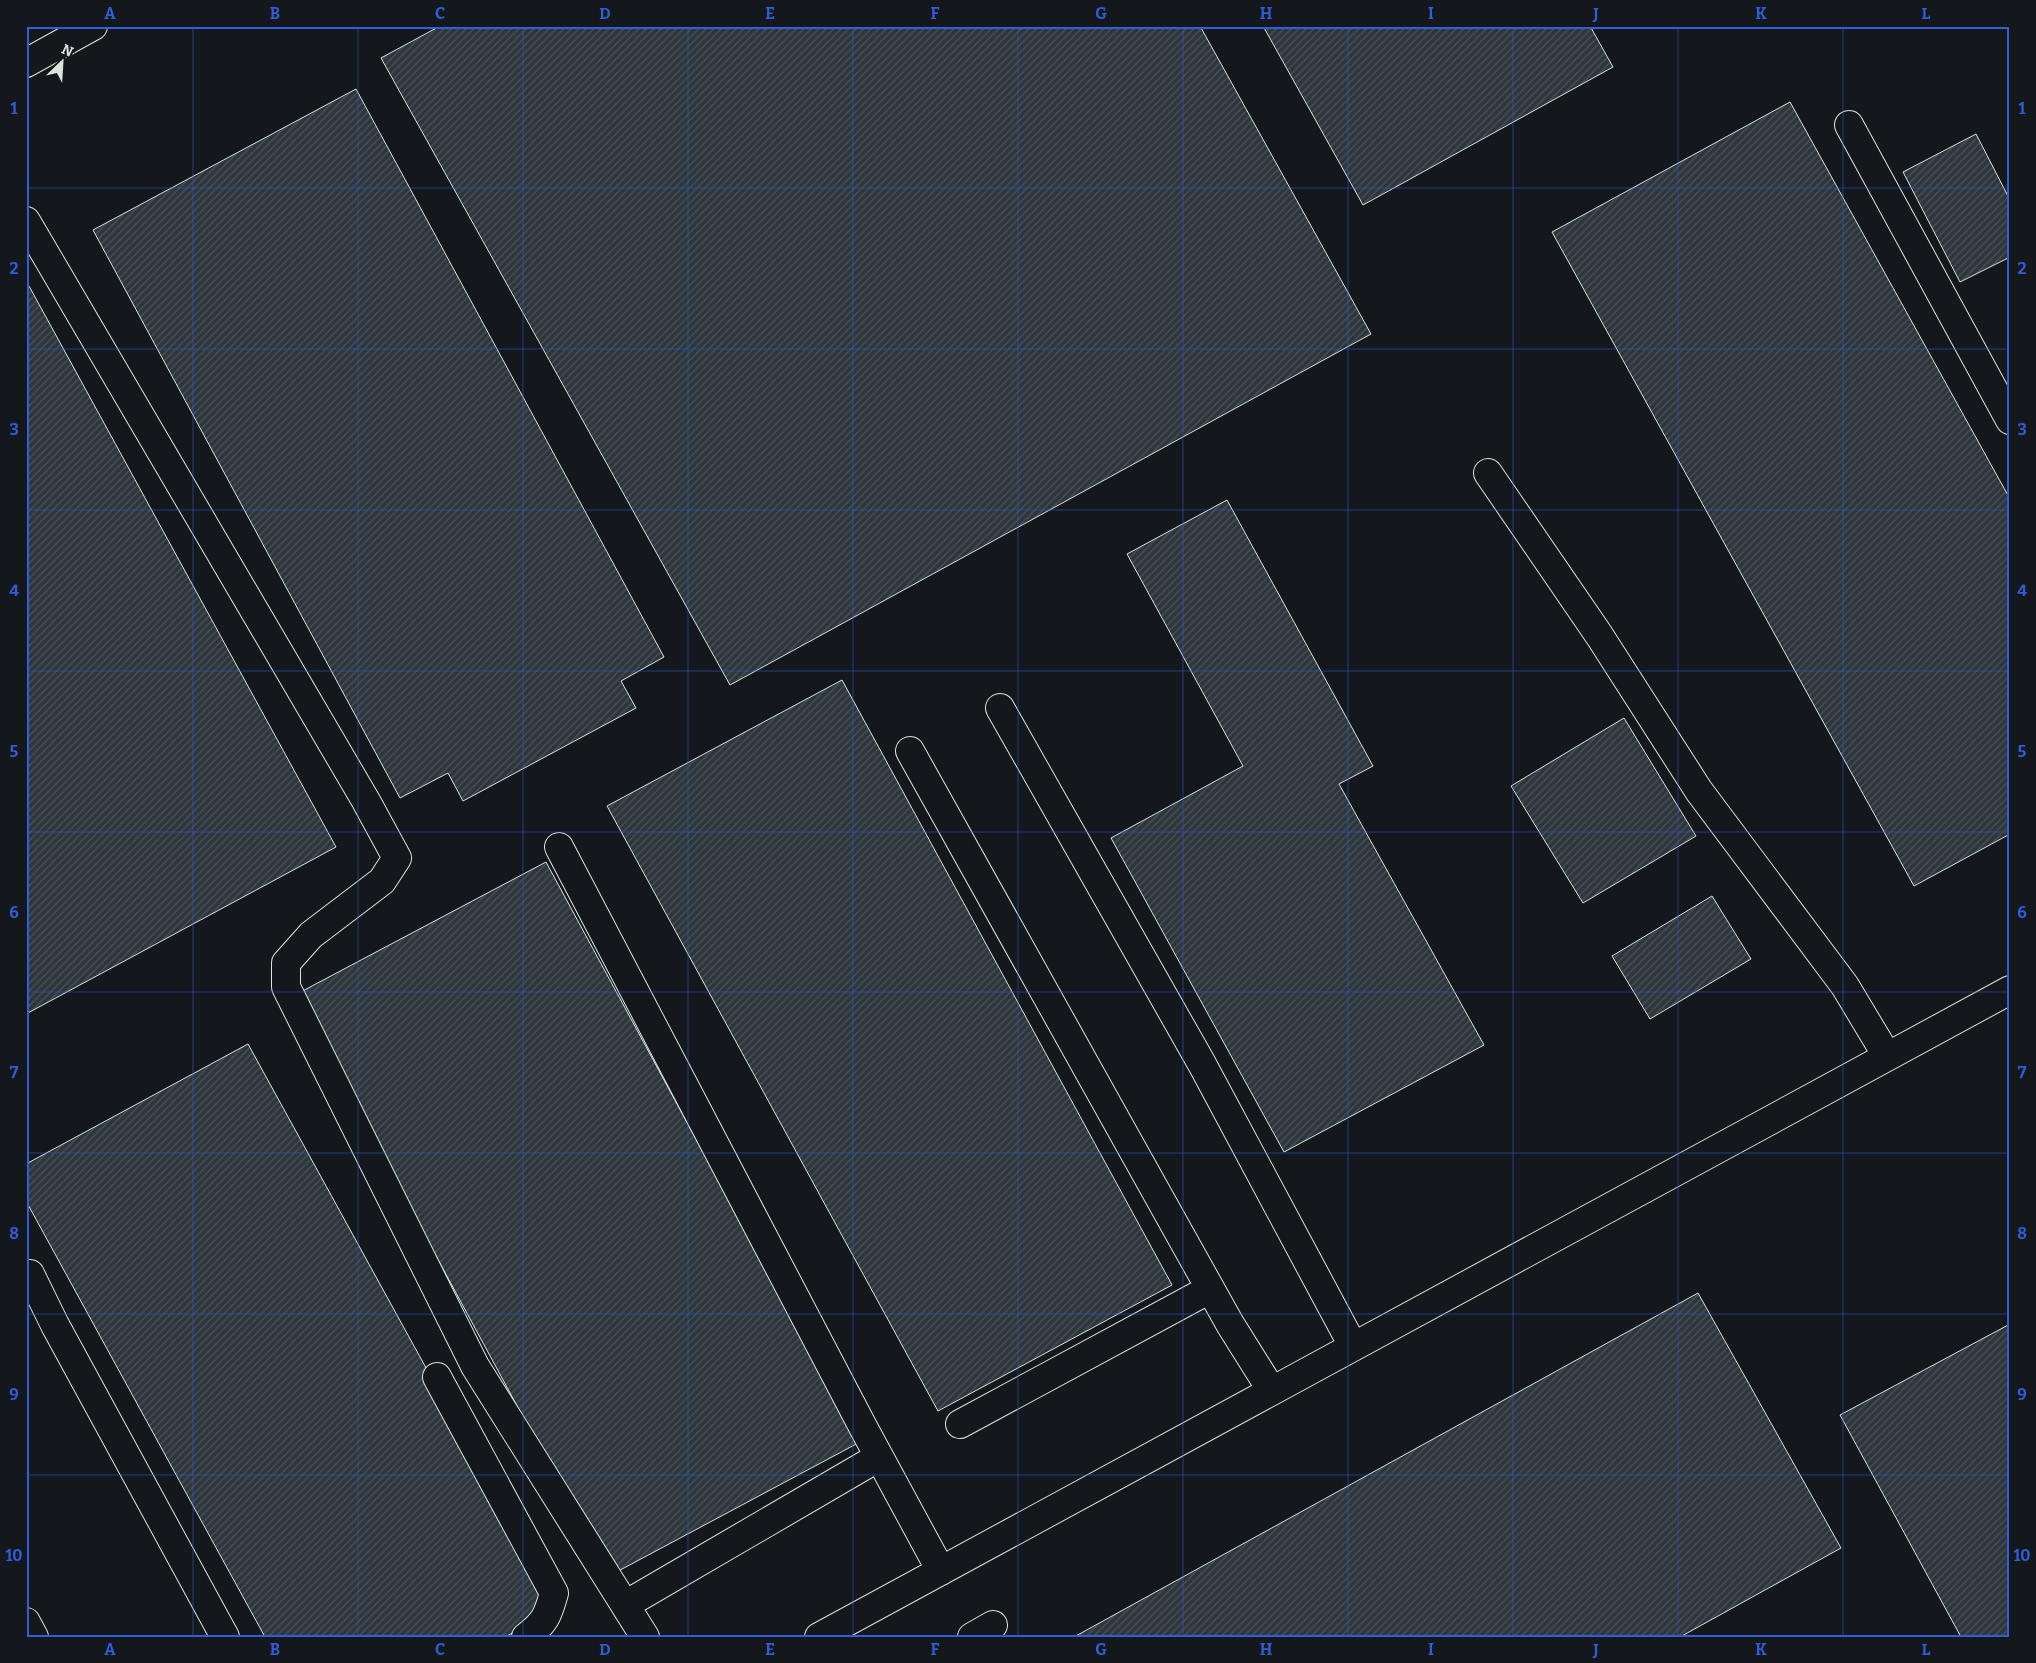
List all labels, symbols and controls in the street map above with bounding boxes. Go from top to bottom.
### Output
text: A [104,4,116,23]
text: B [270,4,280,23]
text: C [435,4,445,23]
text: D [599,4,611,23]
text: E [765,4,775,23]
text: F [931,4,940,23]
text: G [1095,4,1107,23]
text: H [1260,4,1273,23]
text: I [1428,4,1434,23]
text: J [1592,4,1599,23]
text: K [1755,4,1767,23]
text: L [1922,4,1931,23]
north arrow [38,38,88,88]
text: N [59,41,76,61]
text: 1 [11,99,18,118]
text: 1 [2019,99,2026,118]
text: 2 [9,259,19,278]
text: 2 [2017,259,2027,278]
text: 3 [9,420,19,439]
text: 3 [2017,420,2027,439]
text: 4 [9,581,19,600]
text: 4 [2017,581,2027,600]
text: 5 [10,742,19,761]
text: 5 [2018,742,2027,761]
text: 6 [9,903,19,922]
text: 6 [2017,903,2027,922]
text: 7 [10,1063,19,1082]
text: 7 [2018,1063,2027,1082]
text: 8 [9,1224,19,1243]
text: 8 [2017,1224,2027,1243]
text: 9 [9,1385,19,1404]
text: 9 [2017,1385,2027,1404]
text: 10 [5,1546,23,1565]
text: 10 [2013,1546,2031,1565]
text: A [104,1640,116,1659]
text: B [270,1640,280,1659]
text: C [435,1640,445,1659]
text: D [599,1640,611,1659]
text: E [765,1640,775,1659]
text: F [931,1640,940,1659]
text: G [1095,1640,1107,1659]
text: H [1260,1640,1273,1659]
text: I [1428,1640,1434,1659]
text: J [1592,1640,1599,1659]
text: K [1755,1640,1767,1659]
text: L [1922,1640,1931,1659]

